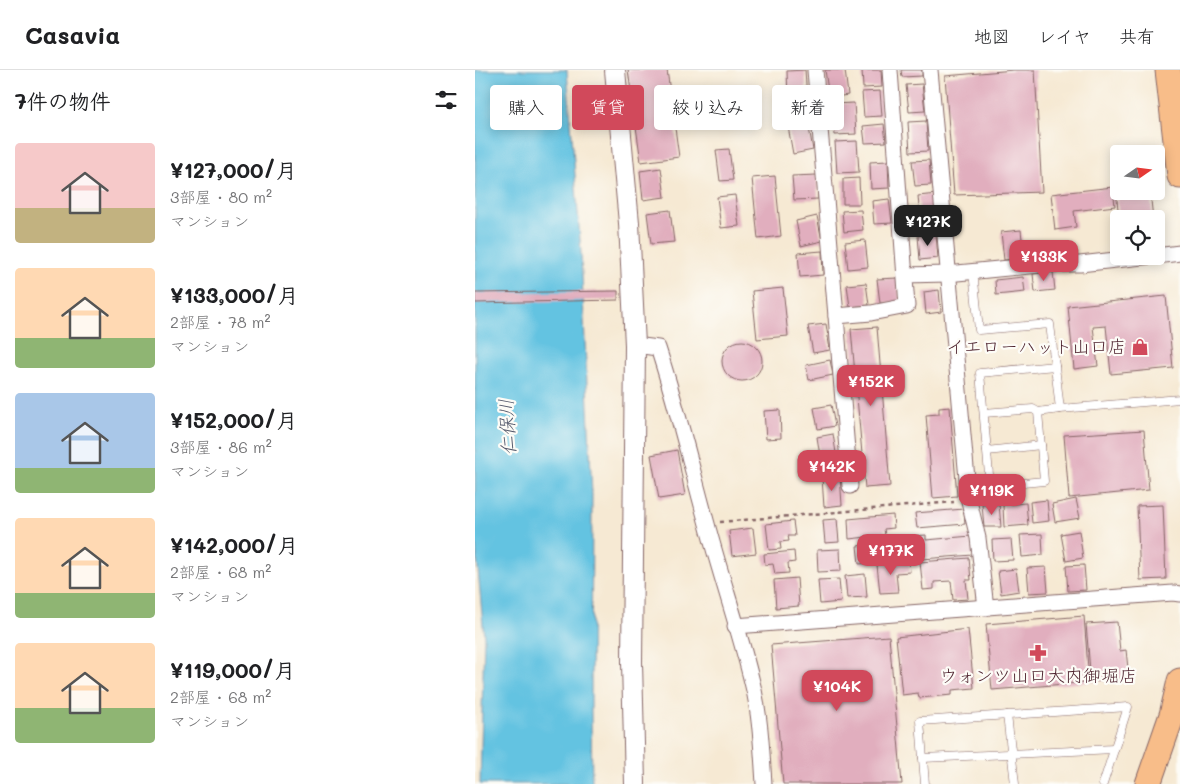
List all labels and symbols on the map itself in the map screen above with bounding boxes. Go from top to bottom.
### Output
north arrow [1110,145,1165,200]
pin: ¥127K [893,204,963,247]
pin: ¥133K [1009,240,1079,282]
place label: イエローハット山口店 [946,334,1126,358]
shop icon: イエローハット山口店 [1130,337,1150,357]
pin: ¥152K [836,364,906,407]
water label: 仁保川 [493,398,520,456]
pin: ¥142K [797,450,867,492]
pin: ¥119K [957,474,1027,516]
pin: ¥177K [856,534,926,576]
pharmacy icon: ウォンツ山口大内御堀店 [1028,643,1048,663]
place label: ウォンツ山口大内御堀店 [939,663,1137,687]
pin: ¥104K [802,670,872,712]

